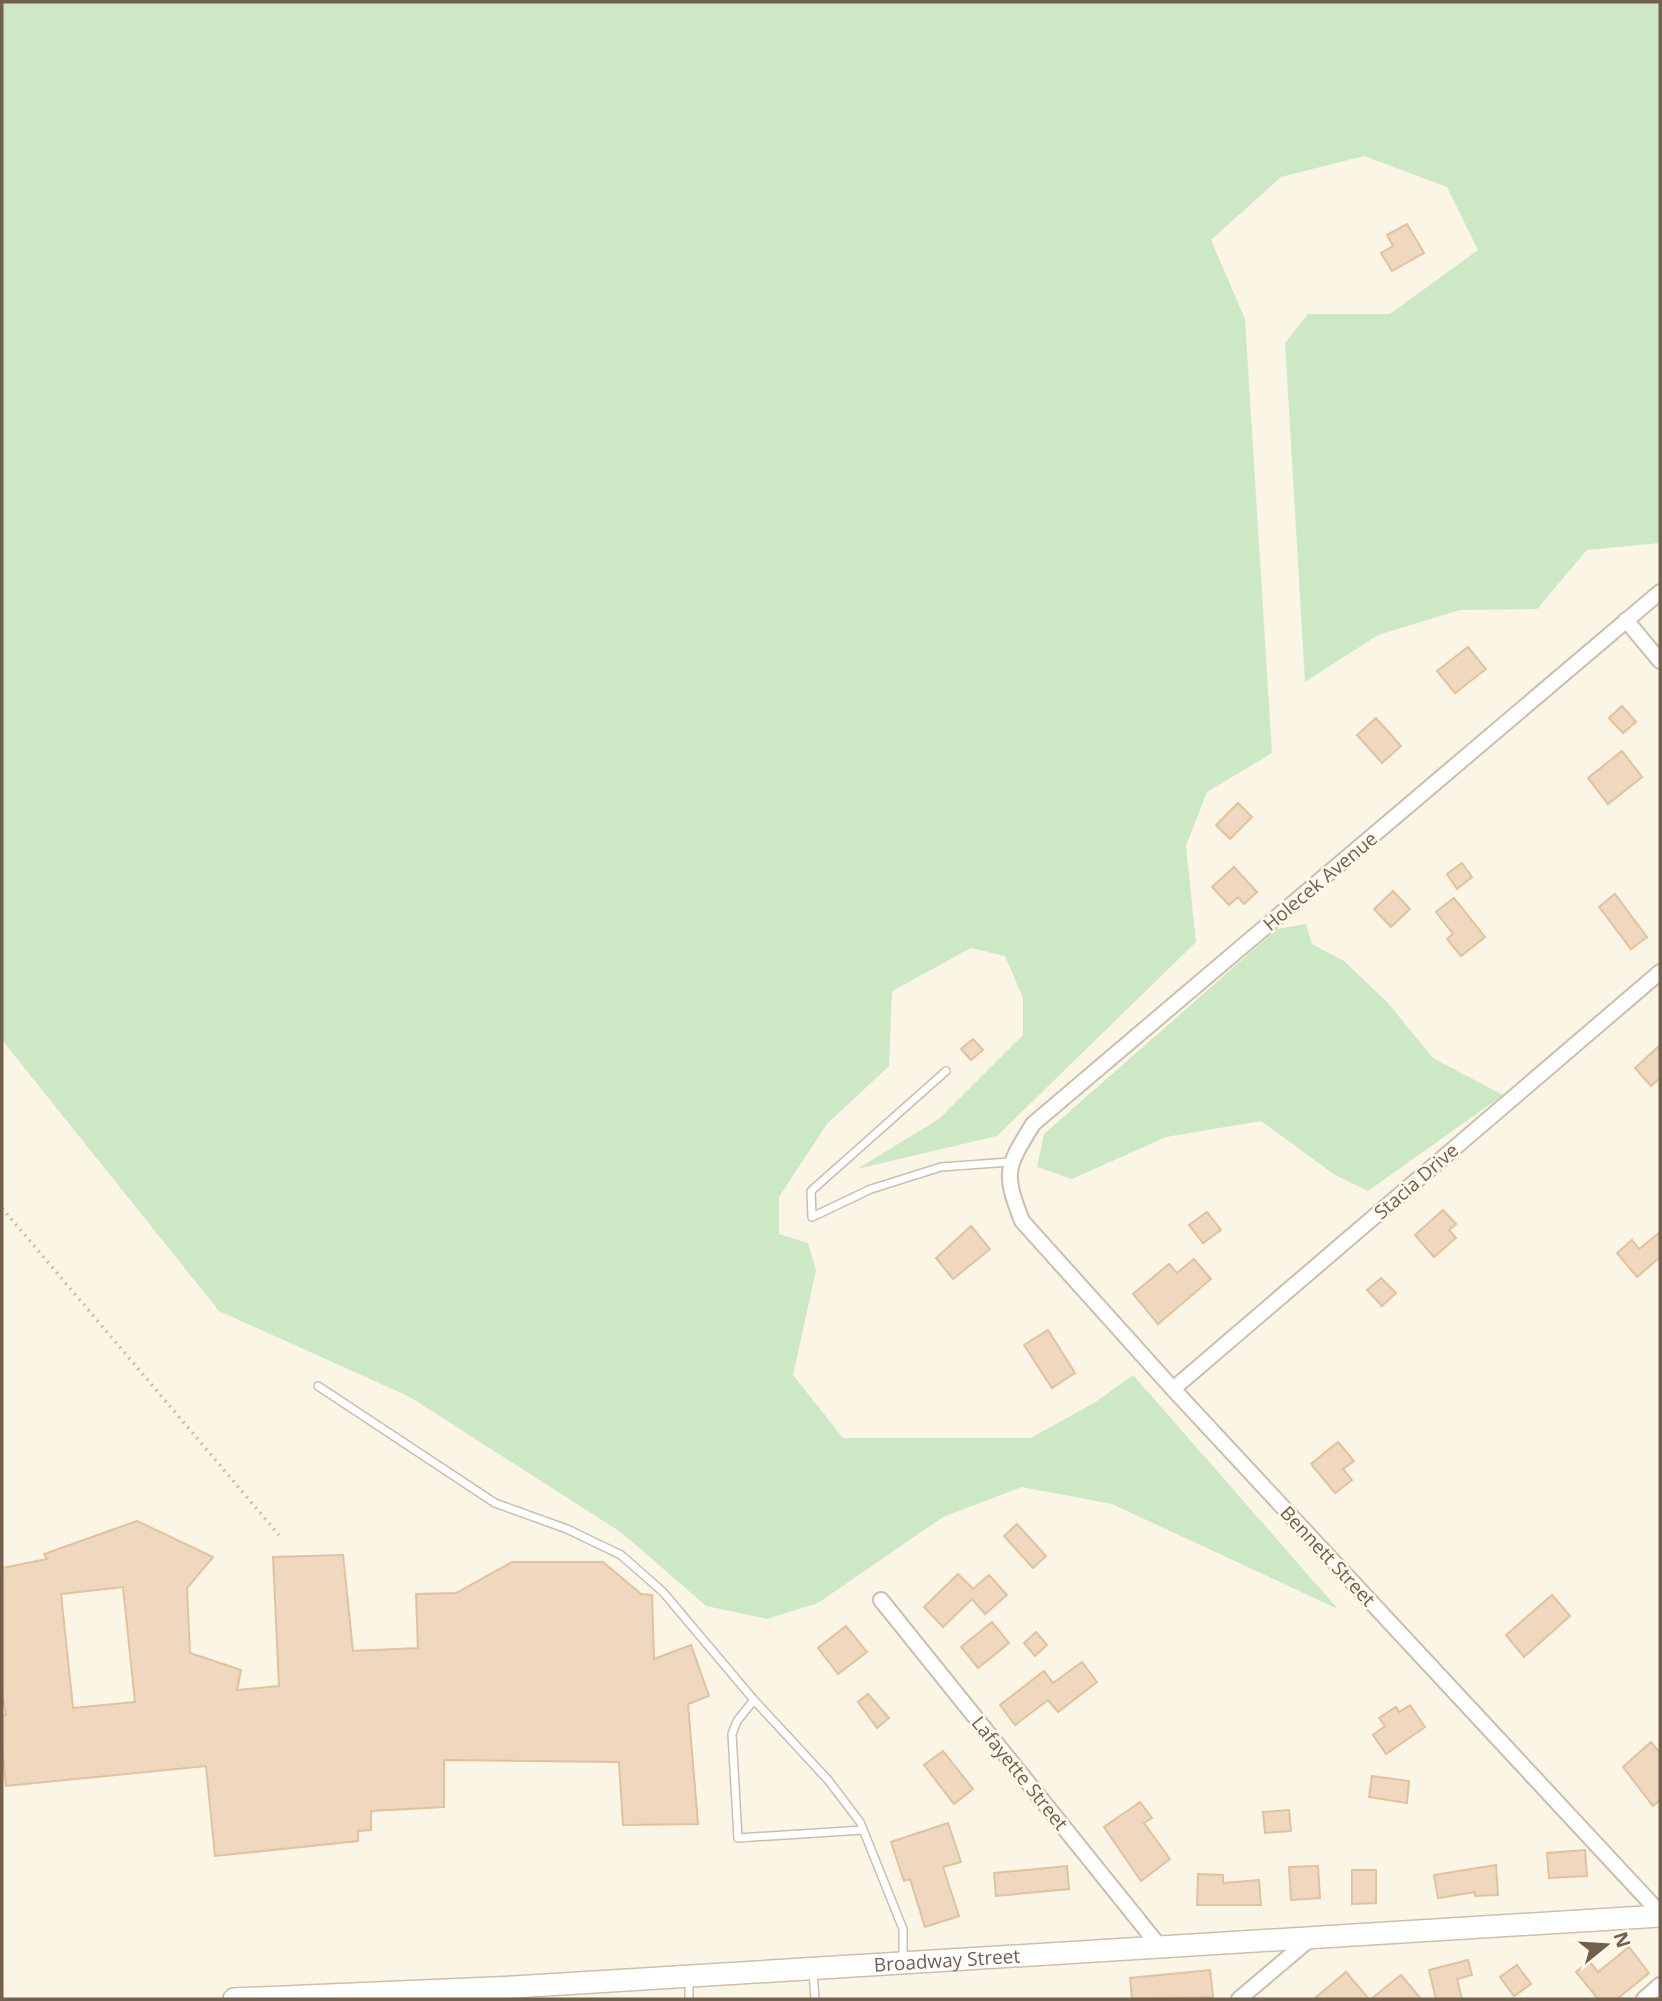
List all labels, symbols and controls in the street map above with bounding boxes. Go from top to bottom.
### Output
street label: Holecek Avenue [1257,825,1383,937]
street label: Stacia Drive [1368,1137,1464,1225]
street label: Bennett Street [1275,1500,1381,1612]
street label: Lafayette Street [966,1710,1074,1836]
north arrow [1571,1910,1641,1980]
text: N [1607,1928,1637,1951]
street label: Broadway Street [873,1943,1021,1978]

